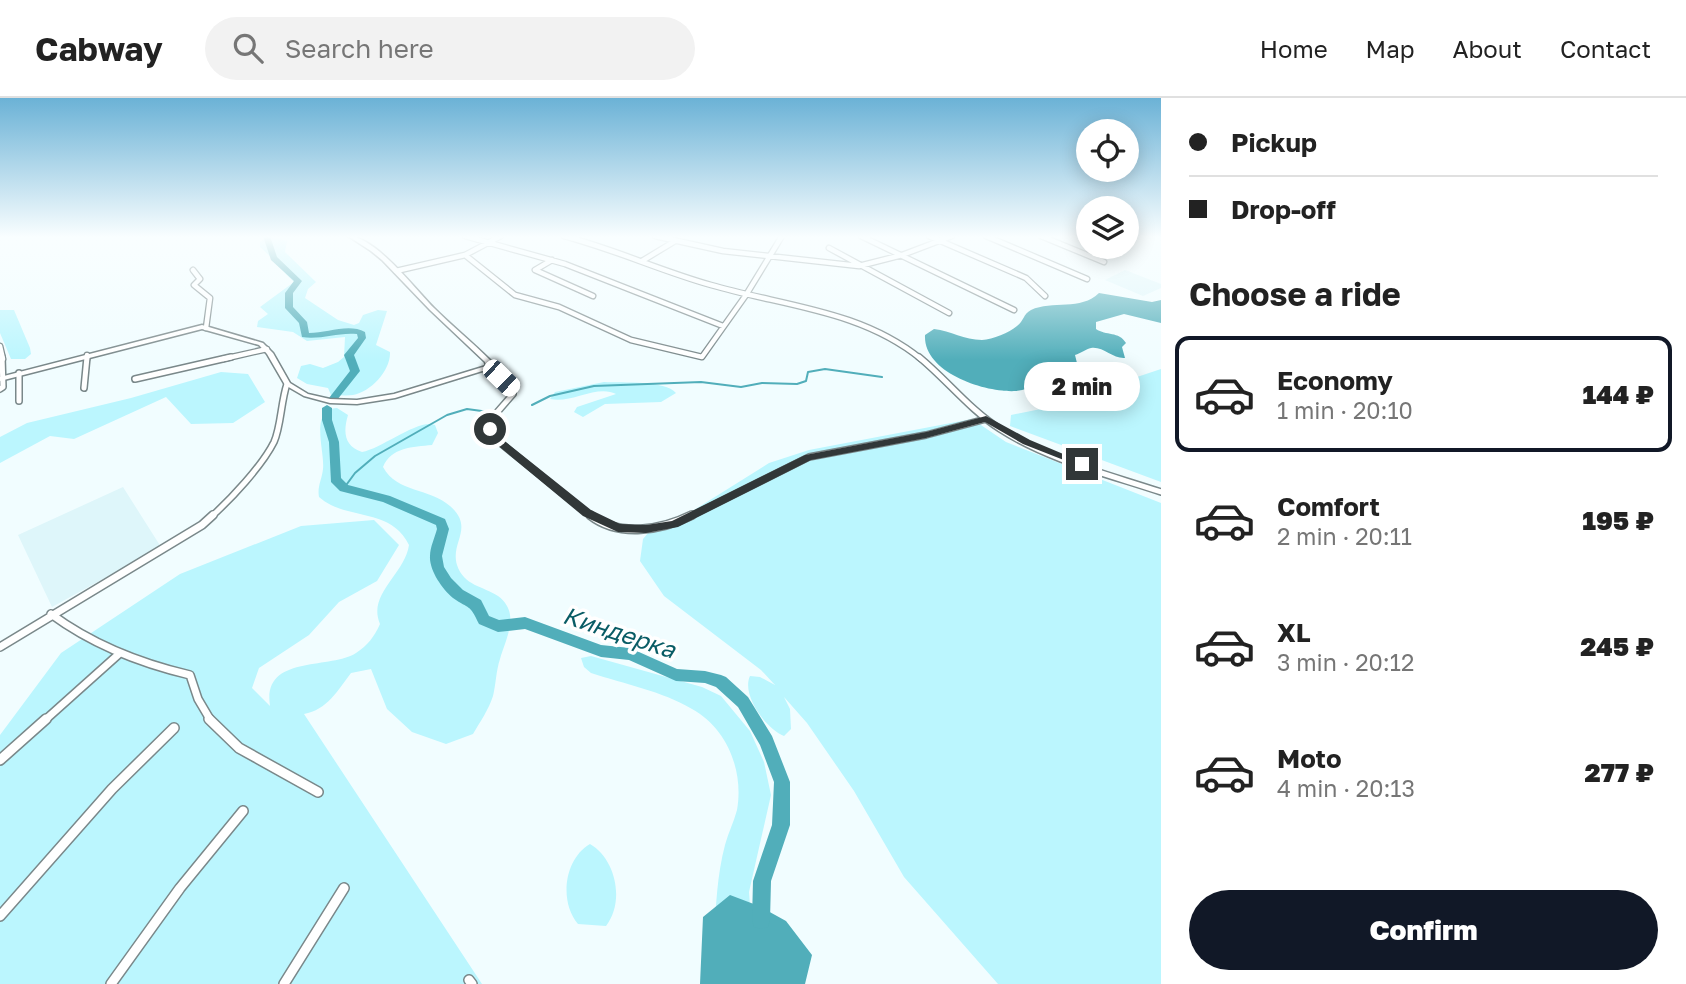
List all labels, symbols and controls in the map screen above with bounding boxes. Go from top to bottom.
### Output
search box [205,17,695,80]
text: Cabway [35,29,163,68]
icon: search [229,29,267,67]
text: Search here [285,33,434,64]
text: Home [1260,34,1328,63]
text: Map [1366,34,1415,63]
text: About [1453,34,1522,63]
text: Contact [1560,34,1651,63]
map controls [1076,119,1139,259]
button: locate [1076,119,1139,182]
text: Pickup [1231,127,1317,158]
text: Drop-off [1231,194,1336,225]
button: layers [1076,196,1139,259]
text: Choose a ride [1189,275,1401,313]
car [479,356,524,400]
callout: 2 min [1024,362,1140,412]
icon: car [1193,363,1256,426]
text: Economy [1277,365,1393,396]
text: 2 min [1052,372,1112,400]
text: 144 ₽ [1582,379,1654,410]
text: 1 min · 20:10 [1277,396,1413,424]
route start [474,413,506,445]
route end [1066,448,1098,480]
icon: car [1193,489,1256,552]
text: Comfort [1277,491,1380,522]
text: 195 ₽ [1582,505,1654,536]
text: 2 min · 20:11 [1277,522,1412,550]
water label: Киндерка [560,600,681,664]
icon: car [1193,615,1256,678]
text: XL [1277,617,1311,648]
text: 245 ₽ [1580,631,1654,662]
text: 3 min · 20:12 [1277,648,1414,676]
icon: car [1193,741,1256,804]
text: Moto [1277,743,1342,774]
text: 277 ₽ [1585,757,1654,788]
text: 4 min · 20:13 [1277,774,1415,802]
button: Confirm [1189,890,1658,970]

